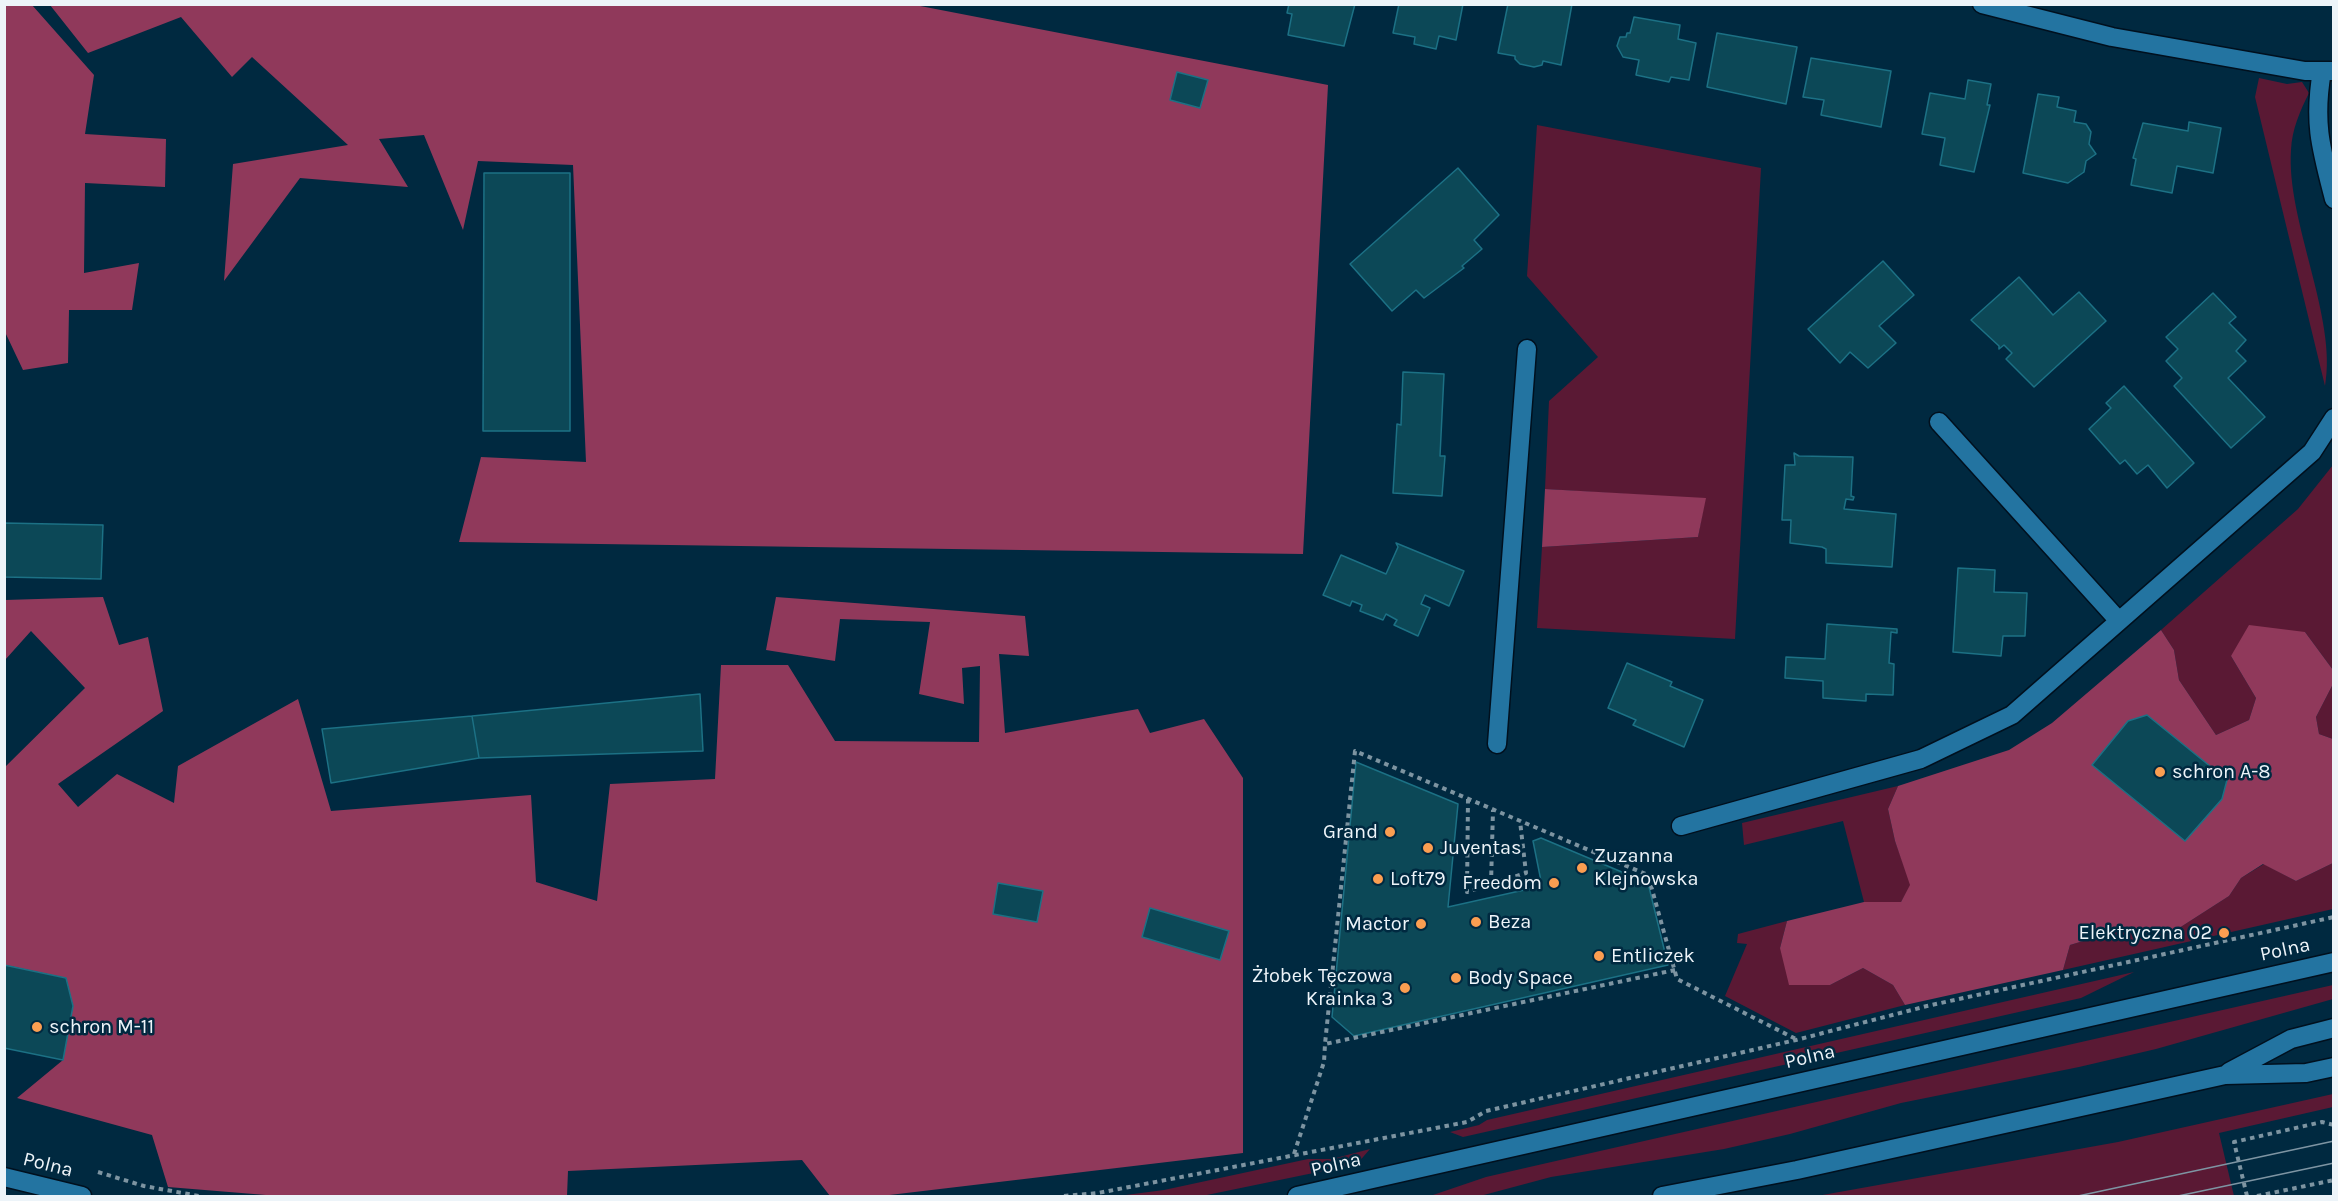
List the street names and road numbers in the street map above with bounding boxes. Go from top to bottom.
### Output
street label: Polna [2258,933,2312,967]
street label: Polna [1783,1040,1837,1074]
street label: Polna [21,1147,75,1183]
street label: Polna [1309,1148,1363,1182]

